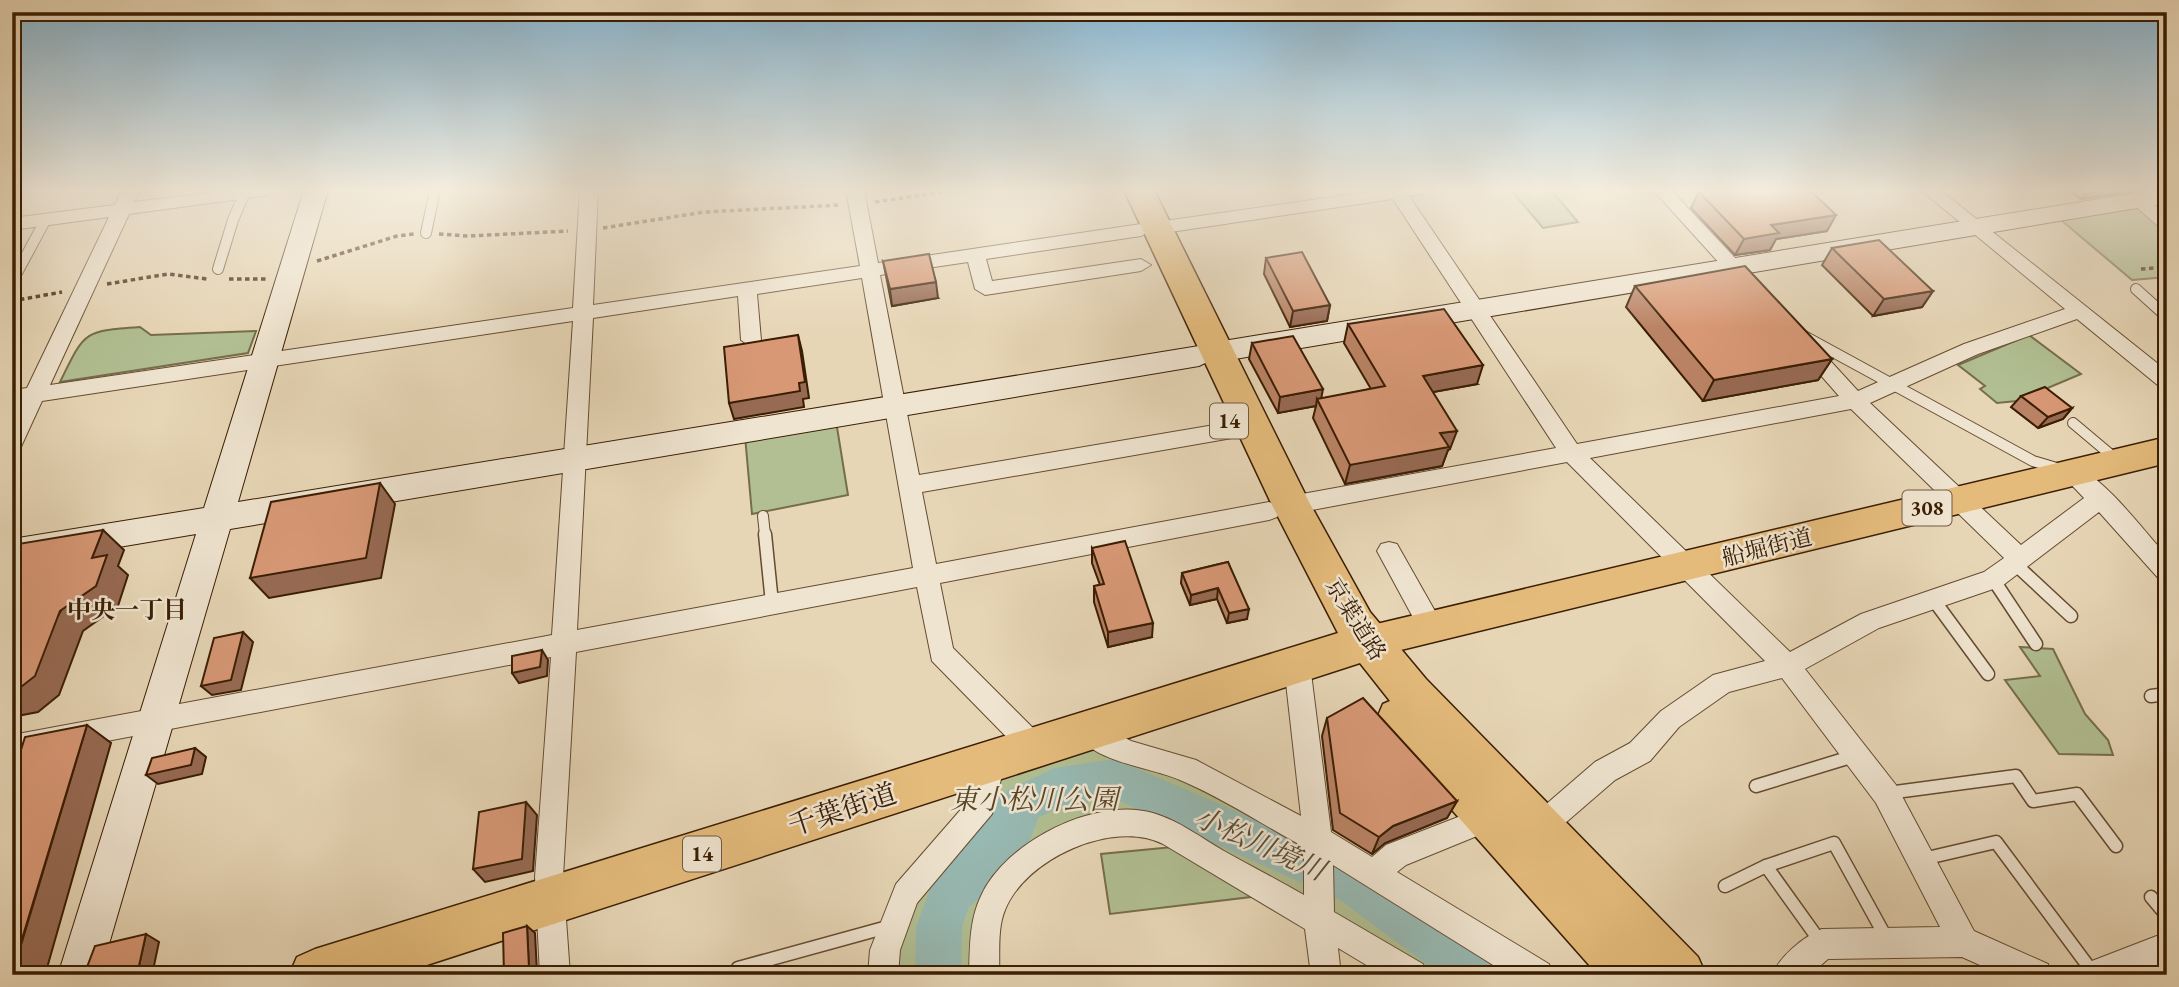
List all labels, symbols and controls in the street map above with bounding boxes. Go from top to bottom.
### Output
road number: 14 [1210,404,1248,438]
road number: 308 [1902,490,1952,526]
street label: 船堀街道 [1719,521,1815,573]
street label: 京葉道路 [1319,572,1393,666]
district label: 中央一丁目 [67,594,187,625]
street label: 千葉街道 [783,775,901,843]
park label: 東小松川公園 [950,781,1122,817]
water label: 小松川境川 [1189,798,1334,889]
road number: 14 [683,836,721,872]

